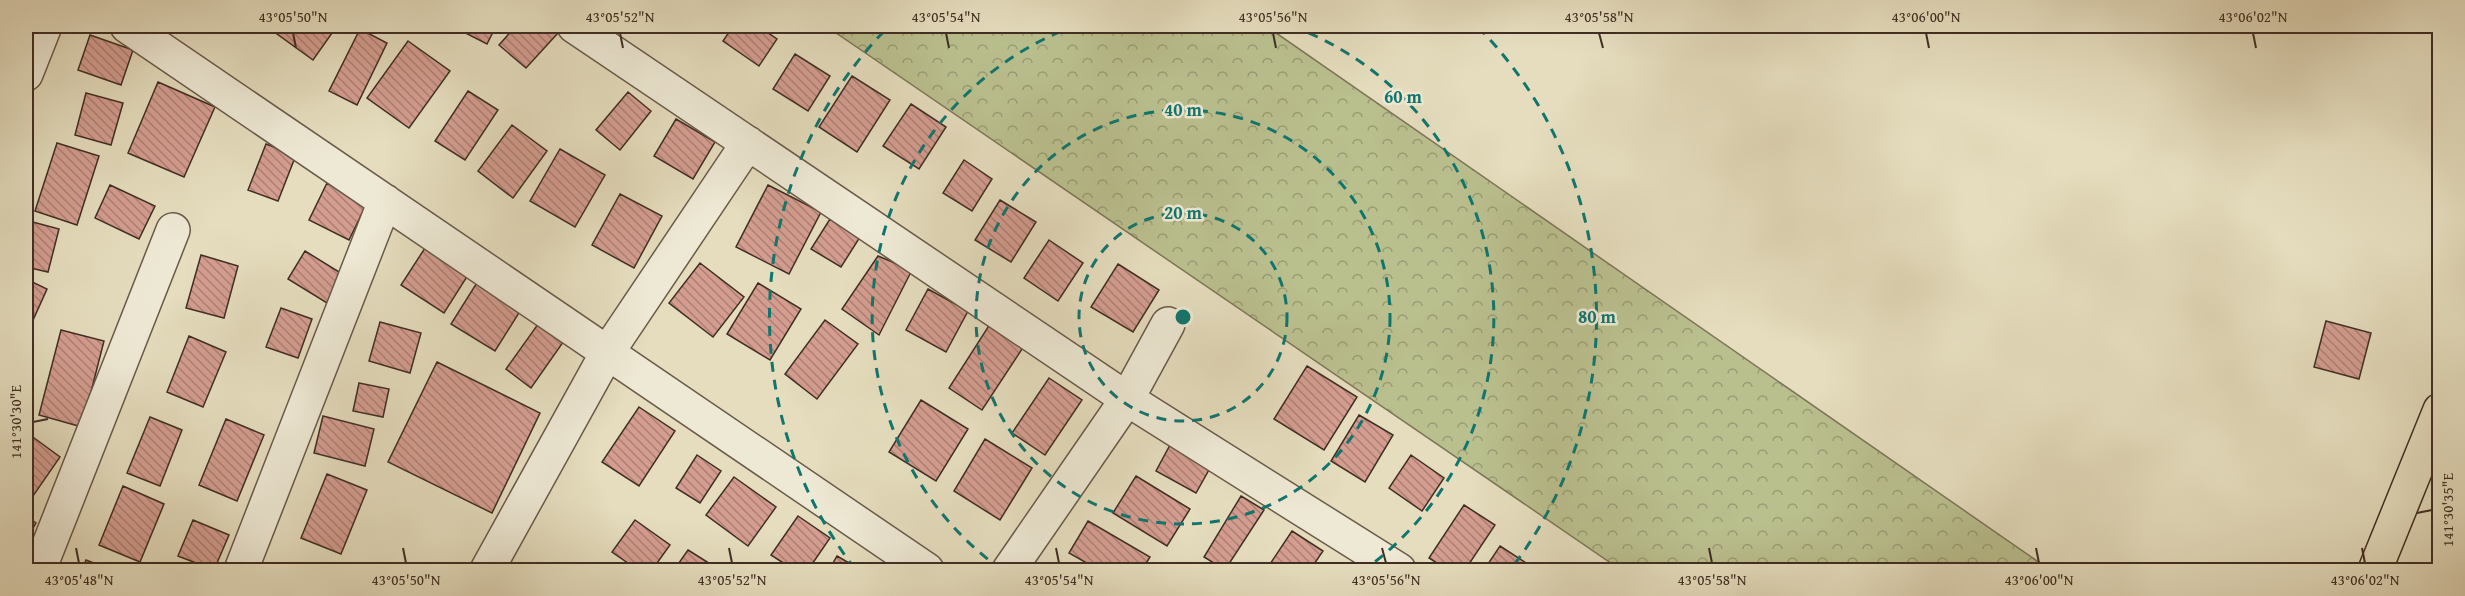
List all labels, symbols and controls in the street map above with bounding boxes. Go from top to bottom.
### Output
text: 43°05'50"N [259,6,328,27]
text: 43°05'52"N [586,6,655,27]
text: 43°05'54"N [912,6,981,27]
text: 43°05'56"N [1239,6,1308,27]
text: 43°05'58"N [1565,6,1634,27]
text: 43°06'00"N [1892,6,1961,27]
text: 43°06'02"N [2219,6,2288,27]
text: 60 m [1384,83,1423,110]
text: 40 m [1164,96,1203,123]
text: 20 m [1164,199,1203,226]
text: 80 m [1578,303,1617,330]
centre of rings [1173,307,1193,327]
text: 141°30'30"E [5,385,26,459]
text: 141°30'35"E [2437,473,2458,547]
text: 43°05'48"N [45,569,114,590]
text: 43°05'50"N [372,569,441,590]
text: 43°05'52"N [698,569,767,590]
text: 43°05'54"N [1025,569,1094,590]
text: 43°05'56"N [1352,569,1421,590]
text: 43°05'58"N [1678,569,1747,590]
text: 43°06'00"N [2005,569,2074,590]
text: 43°06'02"N [2331,569,2400,590]

